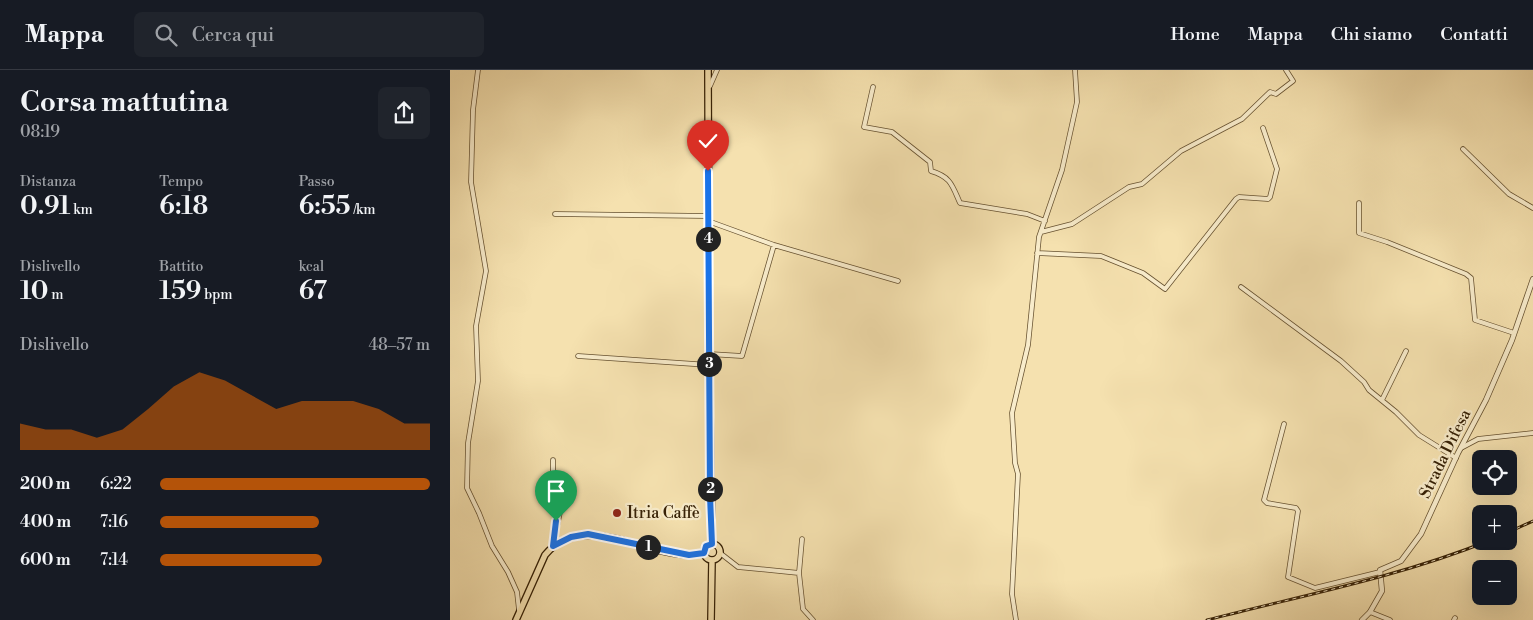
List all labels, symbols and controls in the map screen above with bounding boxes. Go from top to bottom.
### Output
search box [134,12,484,57]
text: Mappa [25,20,104,50]
icon: search [152,21,180,49]
text: Cerca qui [192,23,274,47]
text: Home [1170,23,1220,46]
text: Mappa [1248,23,1303,46]
text: Chi siamo [1331,23,1412,46]
text: Contatti [1440,23,1508,46]
text: Corsa mattutina [20,85,229,120]
button: share [378,87,430,139]
pin [687,120,729,171]
text: 08:19 [20,122,60,142]
icon: check [694,127,722,155]
text: Distanza [20,173,76,191]
text: Tempo [159,173,203,191]
text: Passo [299,173,335,191]
text: 0.91 [20,191,70,222]
text: 6:18 [159,191,208,222]
text: 6:55 [299,191,351,222]
text: km [70,201,93,219]
text: /km [351,201,376,219]
pin: 4 [696,226,720,252]
text: 4 [704,230,713,248]
text: Dislivello [20,258,80,276]
text: Battito [159,258,203,276]
text: kcal [299,258,324,276]
text: 10 [20,276,48,307]
text: 159 [159,276,201,307]
text: 67 [299,276,327,307]
text: m [48,286,64,304]
text: bpm [201,286,233,304]
text: Dislivello [20,335,89,355]
text: 48–57 m [368,335,430,355]
pin: 3 [696,352,722,376]
text: 3 [705,355,714,373]
street label: Strada Difesa [1415,405,1476,502]
map controls [1472,450,1517,605]
button: locate [1472,450,1517,495]
pin [535,470,577,521]
text: 200 m [20,474,70,494]
text: 6:22 [100,474,132,494]
pin: 2 [698,476,722,502]
icon: arrive [542,477,570,505]
text: 2 [706,480,715,498]
place label: Itria Caffè [627,503,700,523]
button: + [1472,505,1517,550]
marker: Itria Caffè [611,507,623,519]
text: 400 m [20,512,71,532]
text: 7:16 [100,512,128,532]
pin: 1 [636,534,660,560]
text: 1 [645,538,652,556]
text: 600 m [20,550,70,570]
text: 7:14 [100,550,128,570]
button: − [1472,560,1517,605]

